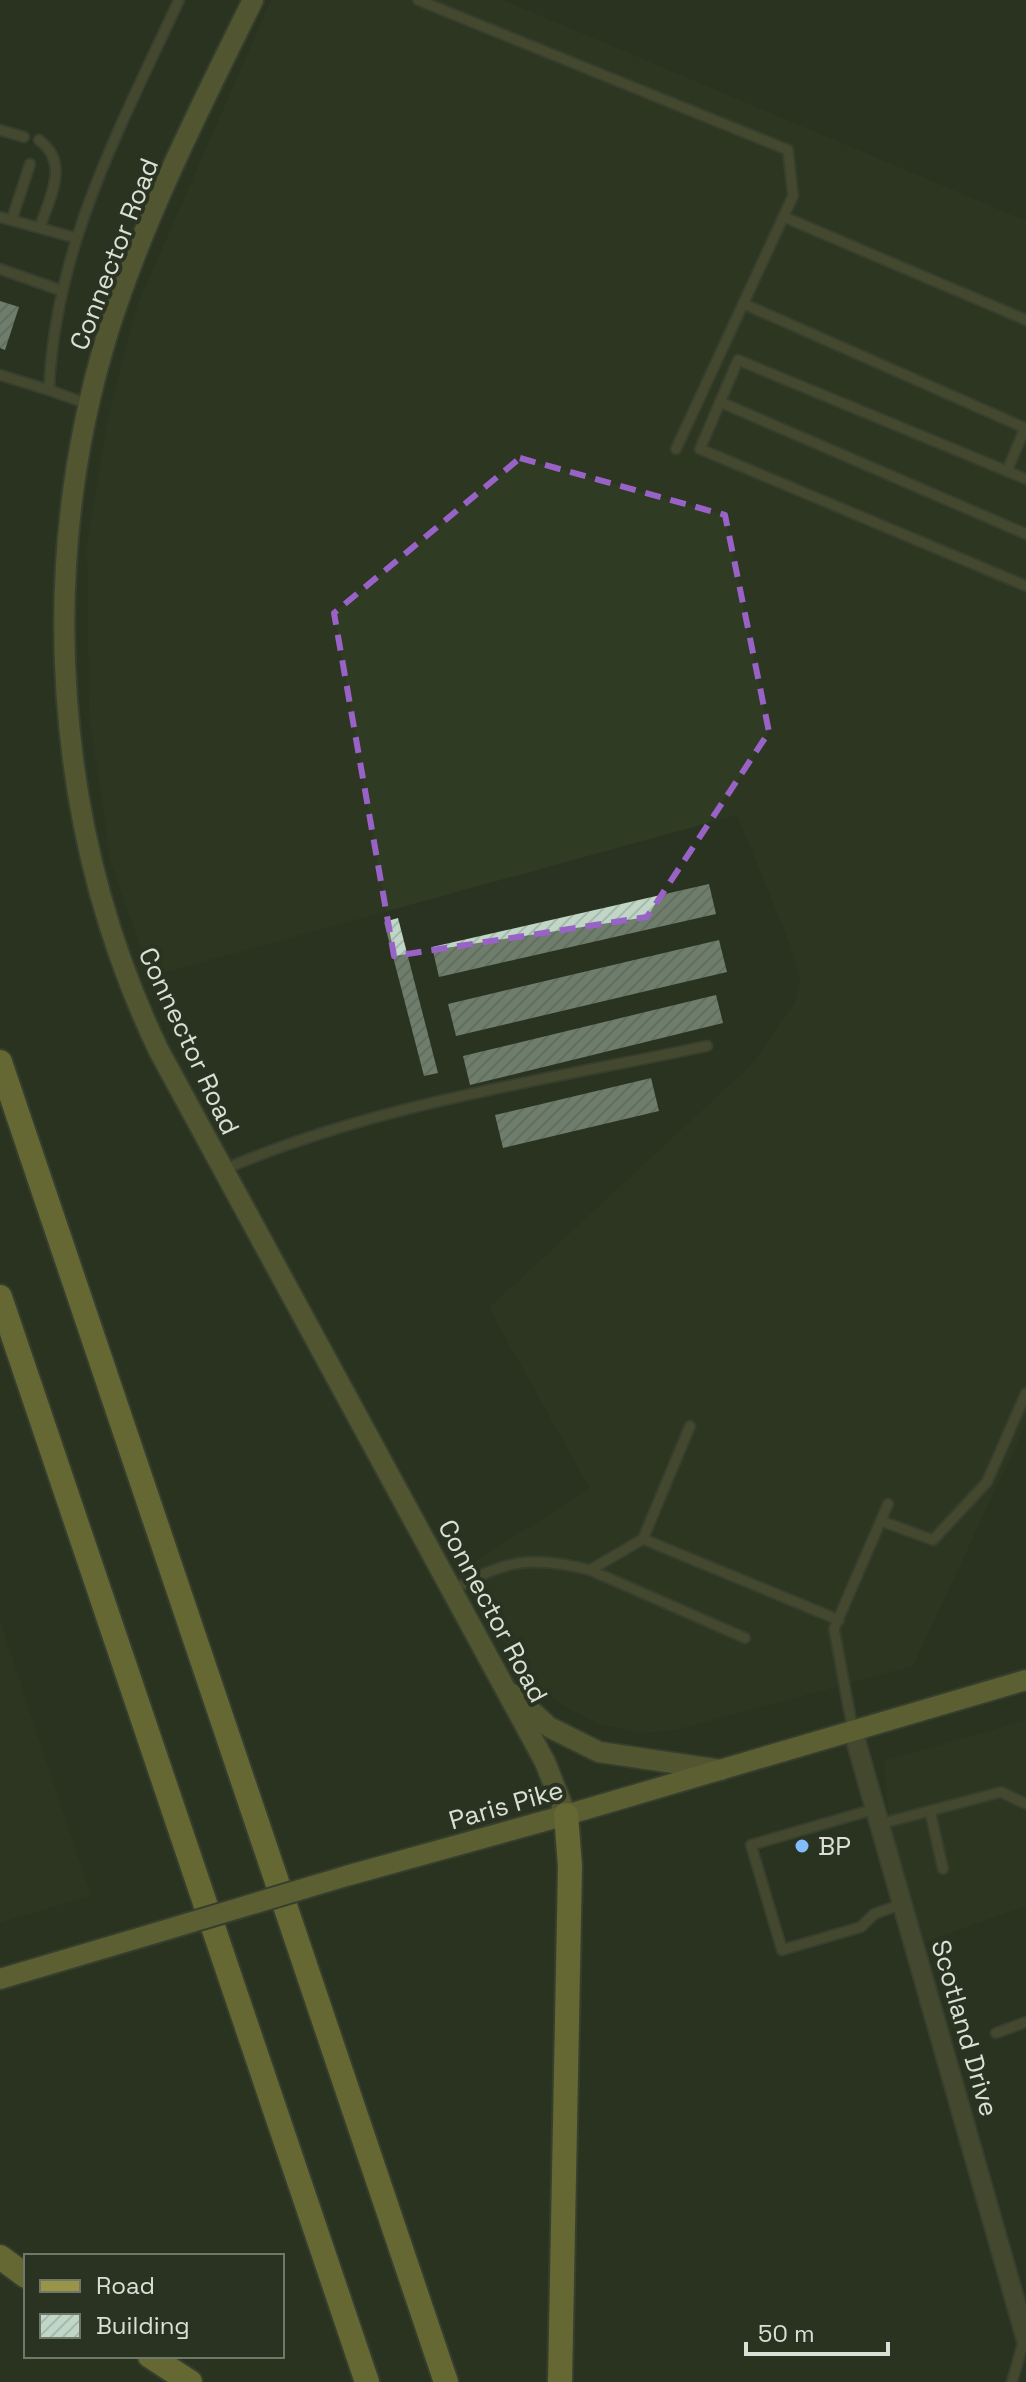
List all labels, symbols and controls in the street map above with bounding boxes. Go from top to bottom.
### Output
street label: Connector Road [62,153,166,355]
street label: Connector Road [131,942,247,1140]
street label: Connector Road [430,1513,556,1709]
street label: Paris Pike [445,1772,567,1838]
place label: BP [818,1829,851,1863]
marker: BP [793,1837,811,1855]
street label: Scotland Drive [924,1936,1006,2120]
legend [24,2254,284,2358]
text: Road [96,2270,155,2301]
scale bar [746,2306,888,2356]
text: Building [96,2310,190,2341]
text: 50 m [758,2318,815,2349]

